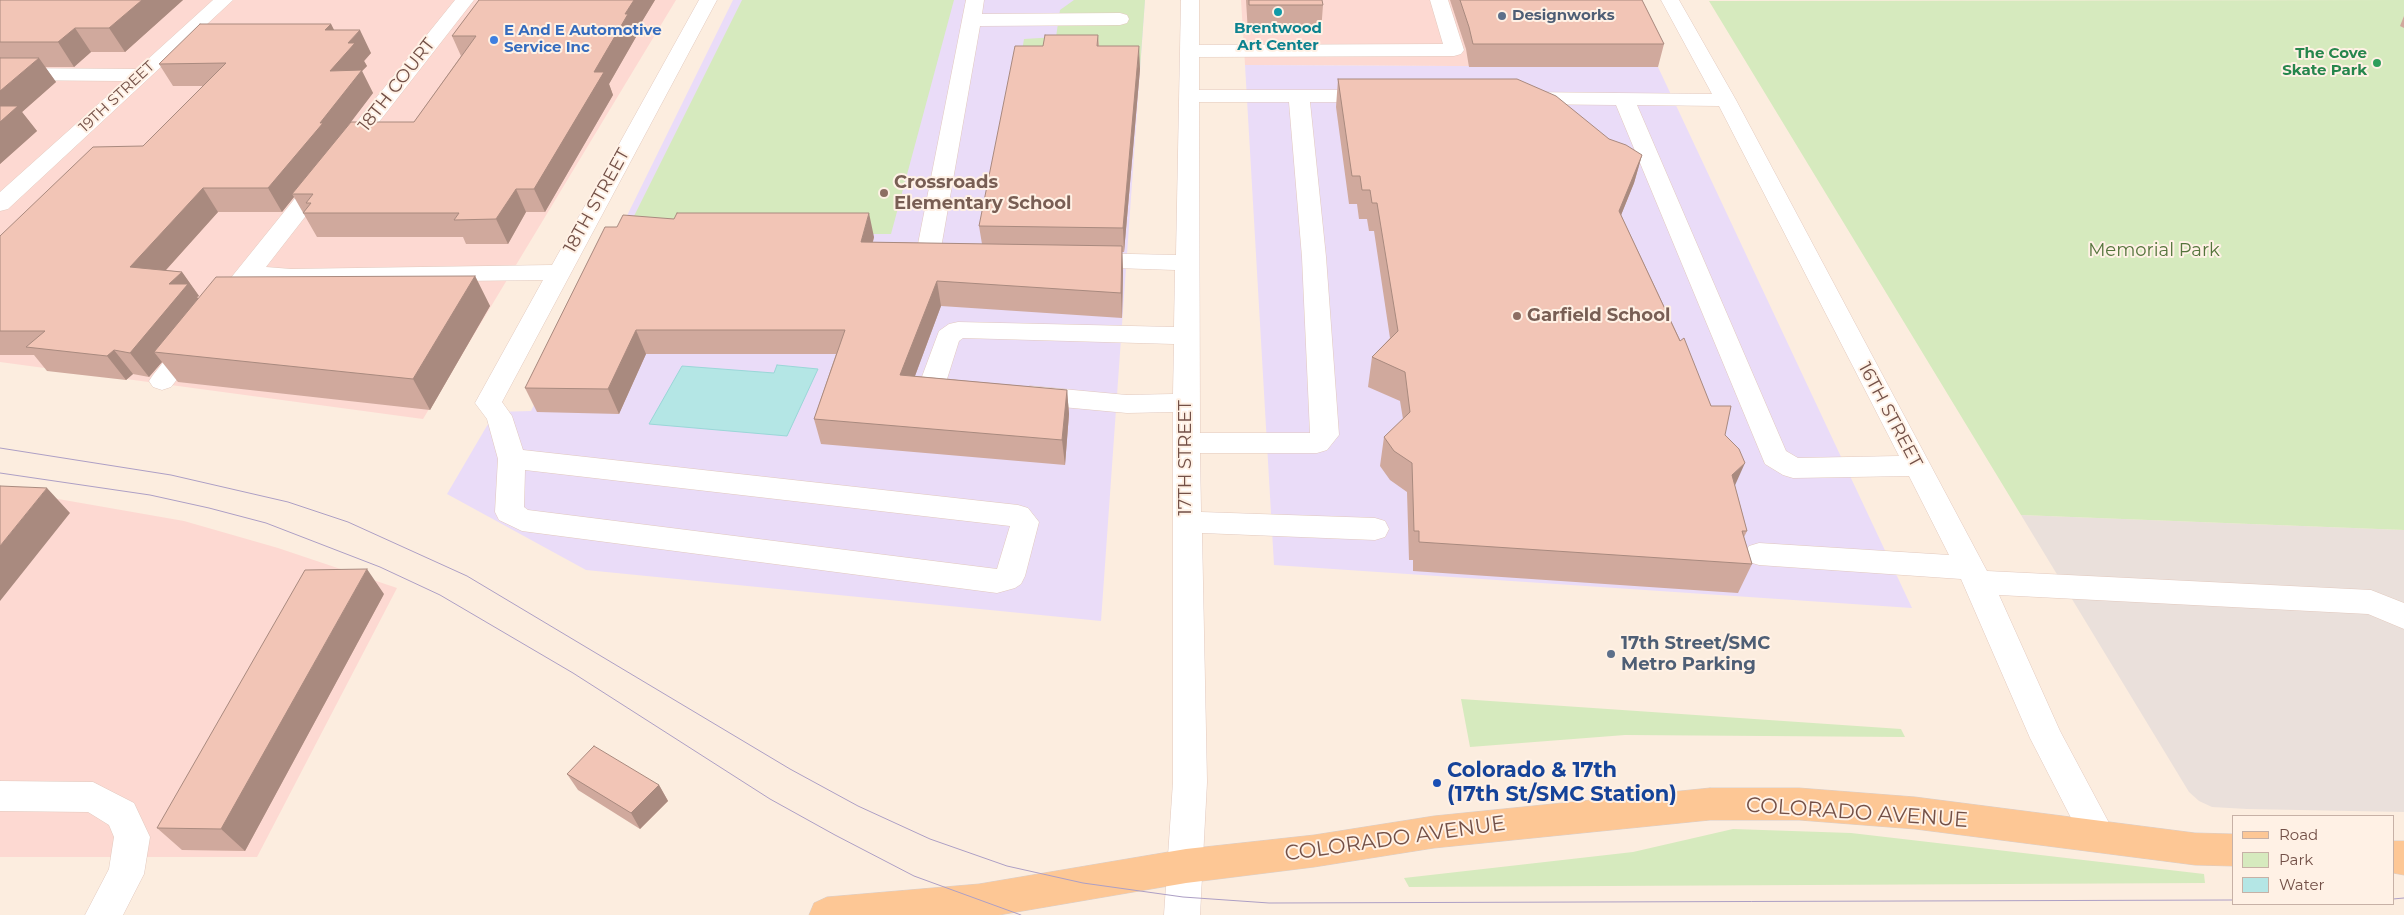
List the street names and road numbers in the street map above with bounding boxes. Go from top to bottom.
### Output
street label: 18TH COURT [354,34,440,136]
street label: 19TH STREET [76,58,158,136]
street label: 18TH STREET [559,145,635,257]
street label: 16TH STREET [1853,359,1927,471]
street label: 17TH STREET [1175,400,1197,516]
street label: COLORADO AVENUE [1745,793,1969,833]
street label: COLORADO AVENUE [1283,811,1507,867]

